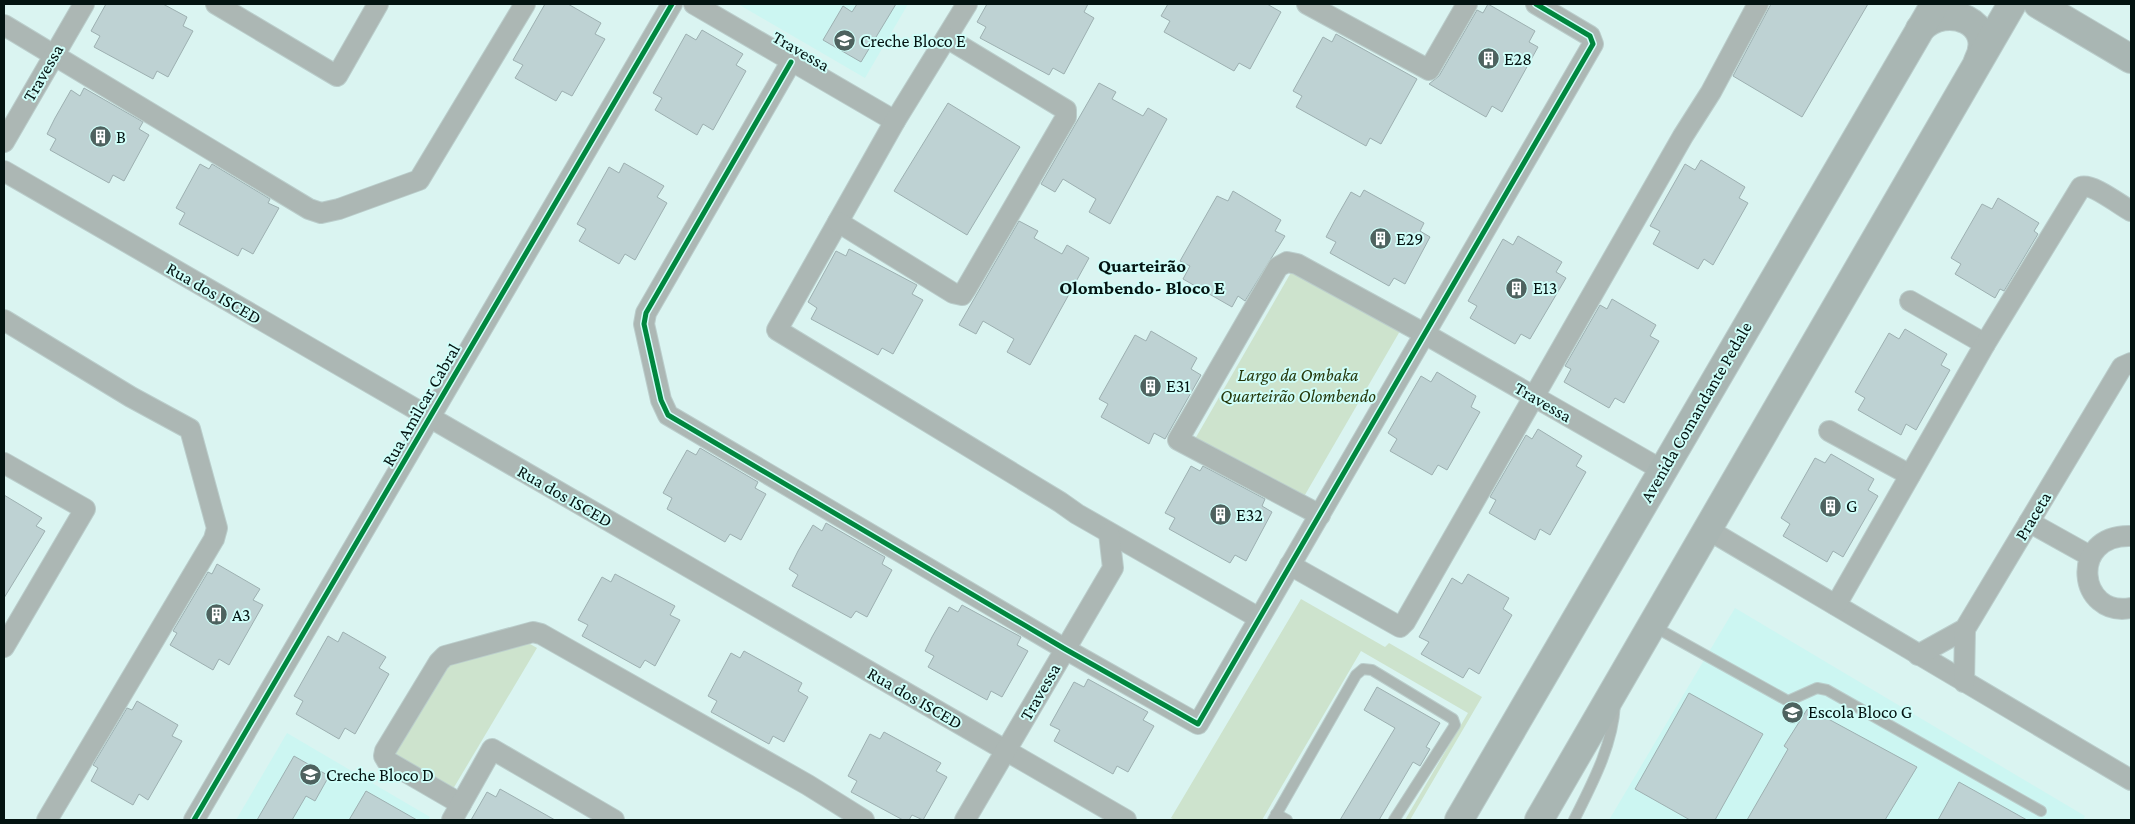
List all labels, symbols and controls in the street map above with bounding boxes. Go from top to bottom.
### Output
street label: Travessa [769,27,833,75]
school or university icon: Creche Bloco E [832,29,856,53]
place label: Creche Bloco E [860,31,966,51]
street label: Travessa [19,41,67,105]
building icon: E28 [1476,47,1500,71]
place label: E28 [1504,49,1532,69]
building icon: B [88,125,112,149]
place label: B [116,127,126,147]
building icon: E29 [1368,227,1392,251]
place label: E29 [1396,229,1424,249]
district label: Quarteirão Olombendo- Bloco E [1059,255,1225,298]
street label: Rua dos ISCED [163,258,265,328]
building icon: E13 [1505,276,1529,300]
place label: E13 [1533,278,1557,298]
street label: Avenida Comandante Pedale [1636,318,1756,506]
street label: Rua Amilcar Cabral [378,340,464,470]
park label: Largo da Ombaka Quarteirão Olombendo [1220,365,1376,406]
building icon: E31 [1138,374,1162,398]
place label: E31 [1166,376,1190,396]
street label: Travessa [1511,378,1575,426]
street label: Rua dos ISCED [514,461,616,531]
street label: Praceta [2011,488,2055,544]
building icon: G [1818,494,1842,518]
place label: G [1846,496,1857,516]
building icon: E32 [1208,503,1232,527]
place label: E32 [1236,505,1263,525]
building icon: A3 [204,603,228,627]
place label: A3 [232,605,251,625]
street label: Travessa [1016,660,1064,724]
street label: Rua dos ISCED [864,663,966,733]
school or university icon: Escola Bloco G [1780,700,1804,724]
place label: Escola Bloco G [1808,702,1912,722]
school or university icon: Creche Bloco D [298,763,322,787]
place label: Creche Bloco D [326,765,434,785]

